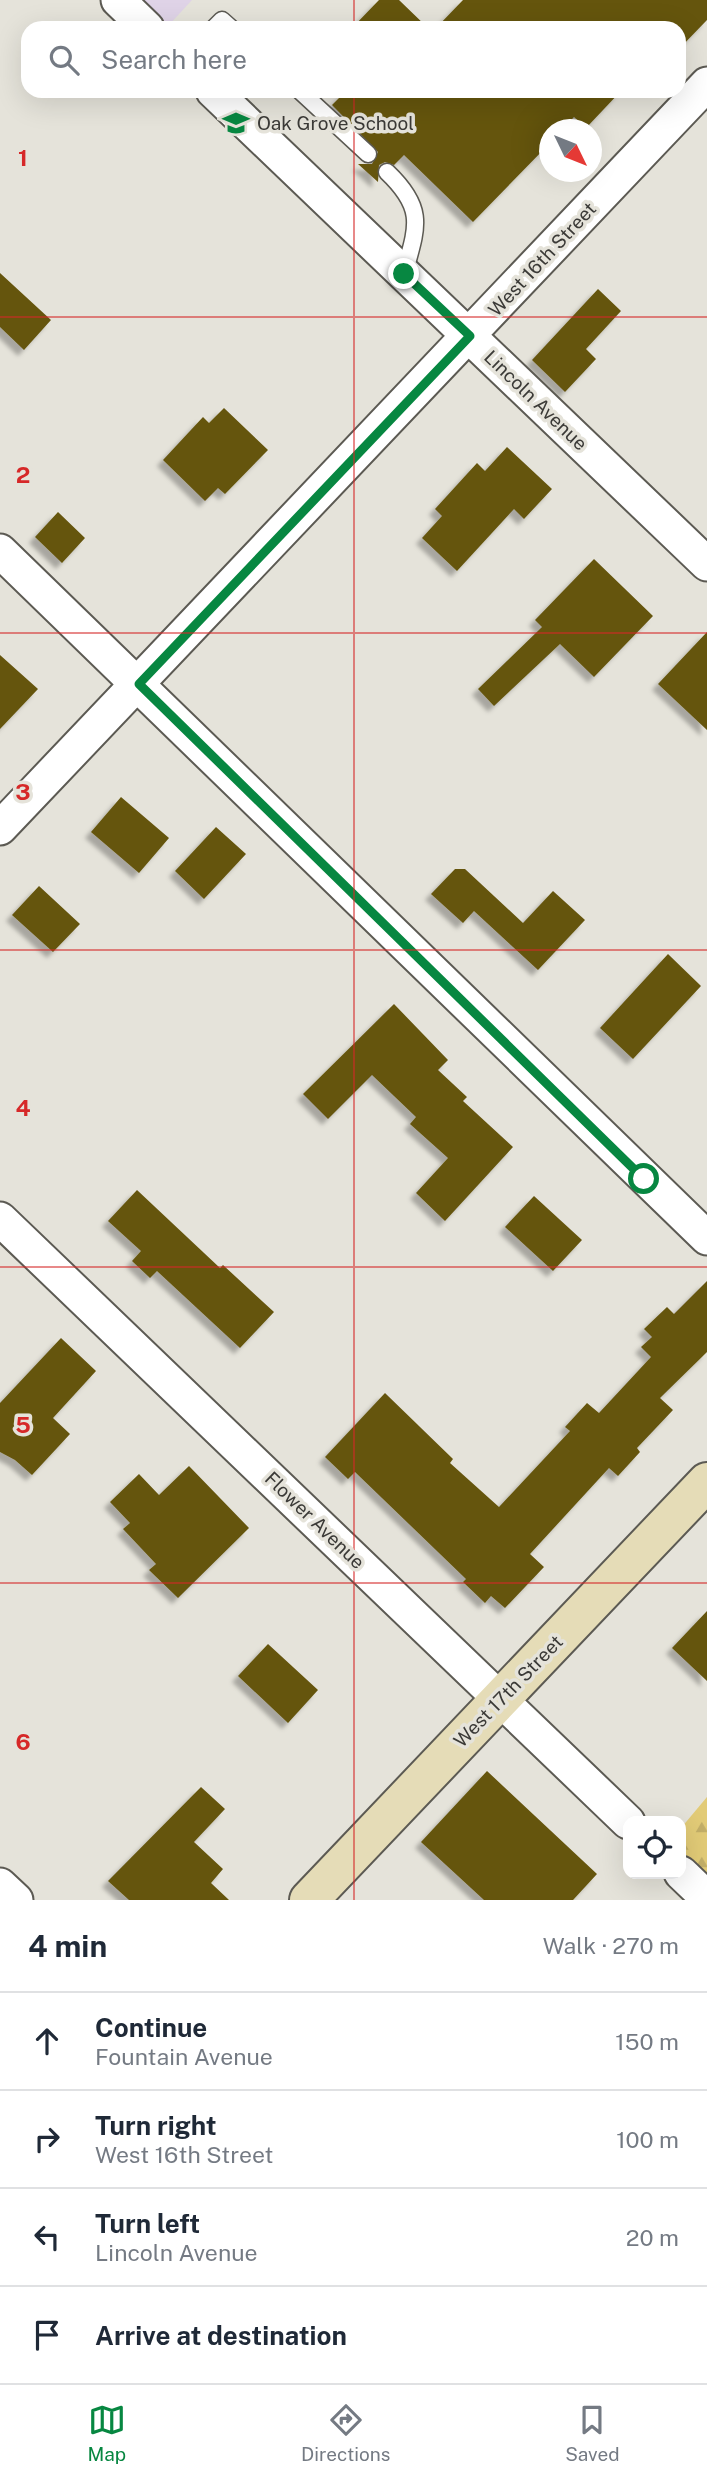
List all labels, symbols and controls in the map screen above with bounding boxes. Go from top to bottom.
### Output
search box [21,21,686,98]
icon: search [45,41,83,79]
text: Search here [101,44,247,75]
school or university icon: Oak Grove School [221,108,251,138]
place label: Oak Grove School [257,112,414,134]
north arrow [539,119,602,182]
text: 1 [18,144,28,171]
street label: West 16th Street [484,198,600,320]
route end [388,258,419,289]
street label: Lincoln Avenue [480,345,592,455]
text: 2 [16,461,30,488]
text: 3 [15,778,31,805]
text: 4 [15,1094,31,1121]
route start [628,1163,659,1194]
text: 5 [15,1411,31,1438]
street label: Flower Avenue [261,1467,369,1573]
street label: West 17th Street [449,1630,567,1752]
text: 6 [15,1728,31,1755]
map controls [623,1816,686,1879]
button: locate [623,1816,686,1879]
text: 4 min [28,1928,107,1964]
text: Walk · 270 m [543,1932,679,1959]
text: Continue [95,2012,207,2043]
icon: ahead [28,2022,66,2060]
text: 150 m [615,2028,679,2055]
text: Fountain Avenue [95,2043,273,2070]
text: Turn right [95,2110,217,2141]
icon: right [28,2120,66,2158]
text: 100 m [616,2126,679,2153]
text: West 16th Street [95,2141,273,2168]
text: Turn left [95,2208,200,2239]
icon: left [28,2218,66,2256]
text: 20 m [626,2224,679,2251]
text: Lincoln Avenue [95,2239,258,2266]
icon: arrive [28,2316,66,2354]
text: Arrive at destination [95,2320,347,2351]
tab: Map [87,2401,126,2465]
tab: Directions [301,2401,390,2465]
tab: Saved [565,2401,620,2465]

